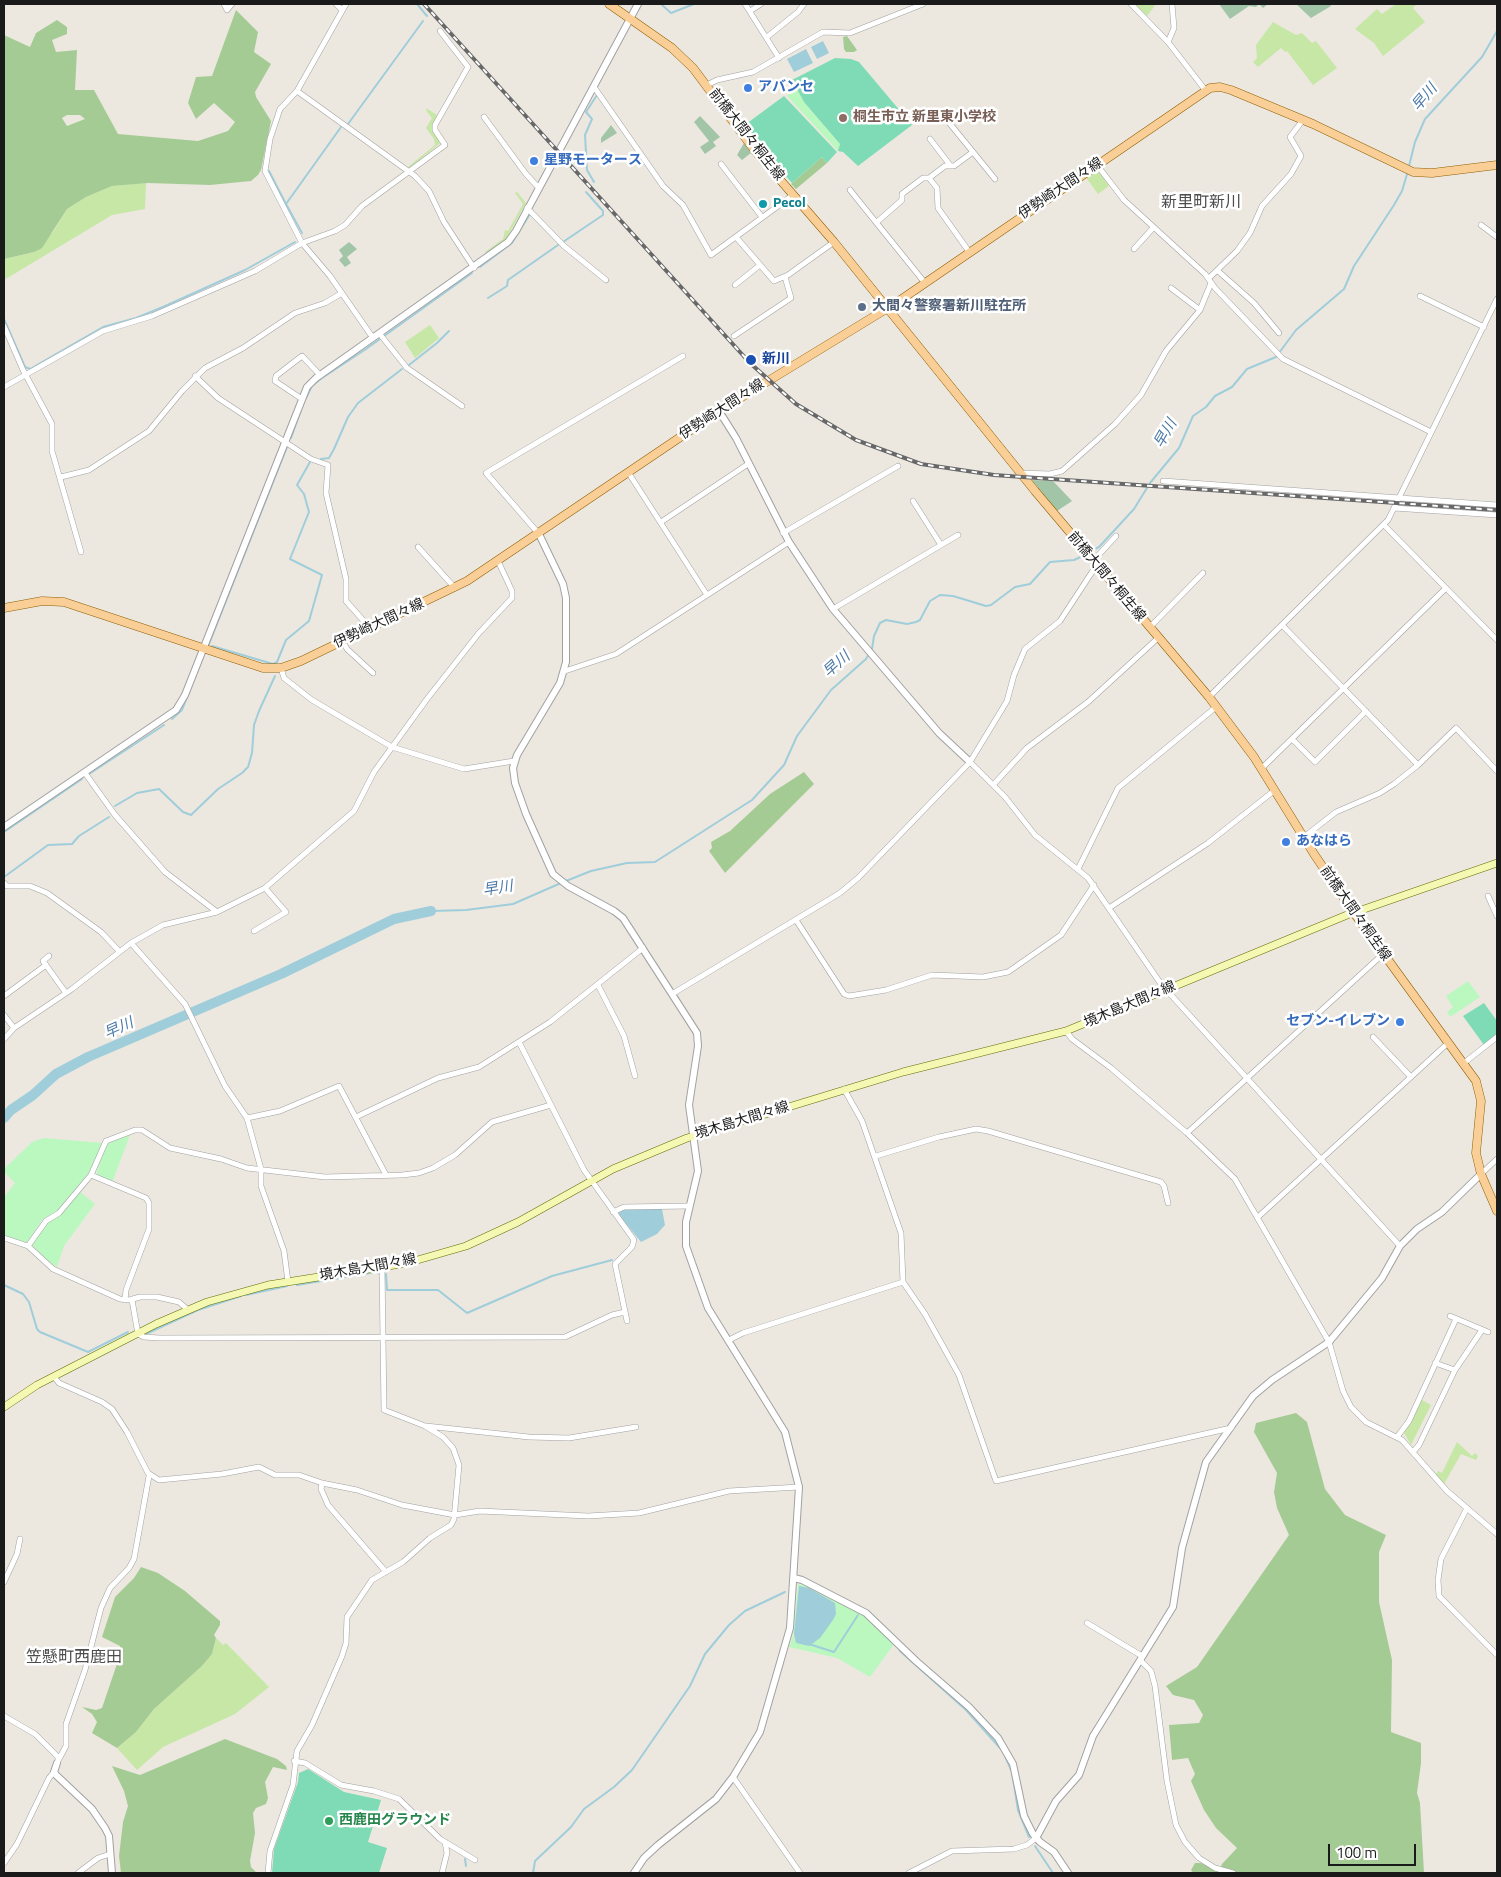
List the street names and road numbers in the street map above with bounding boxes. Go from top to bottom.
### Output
street label: 前橋大間々桐生線 [705,86,787,184]
street label: 伊勢崎大間々線 [1016,155,1106,223]
street label: 伊勢崎大間々線 [676,376,768,444]
street label: 前橋大間々桐生線 [1064,529,1148,625]
street label: 伊勢崎大間々線 [331,596,427,652]
street label: 前橋大間々桐生線 [1316,863,1394,965]
street label: 境木島大間々線 [1082,978,1178,1032]
street label: 境木島大間々線 [693,1099,791,1143]
street label: 境木島大間々線 [318,1251,418,1285]

